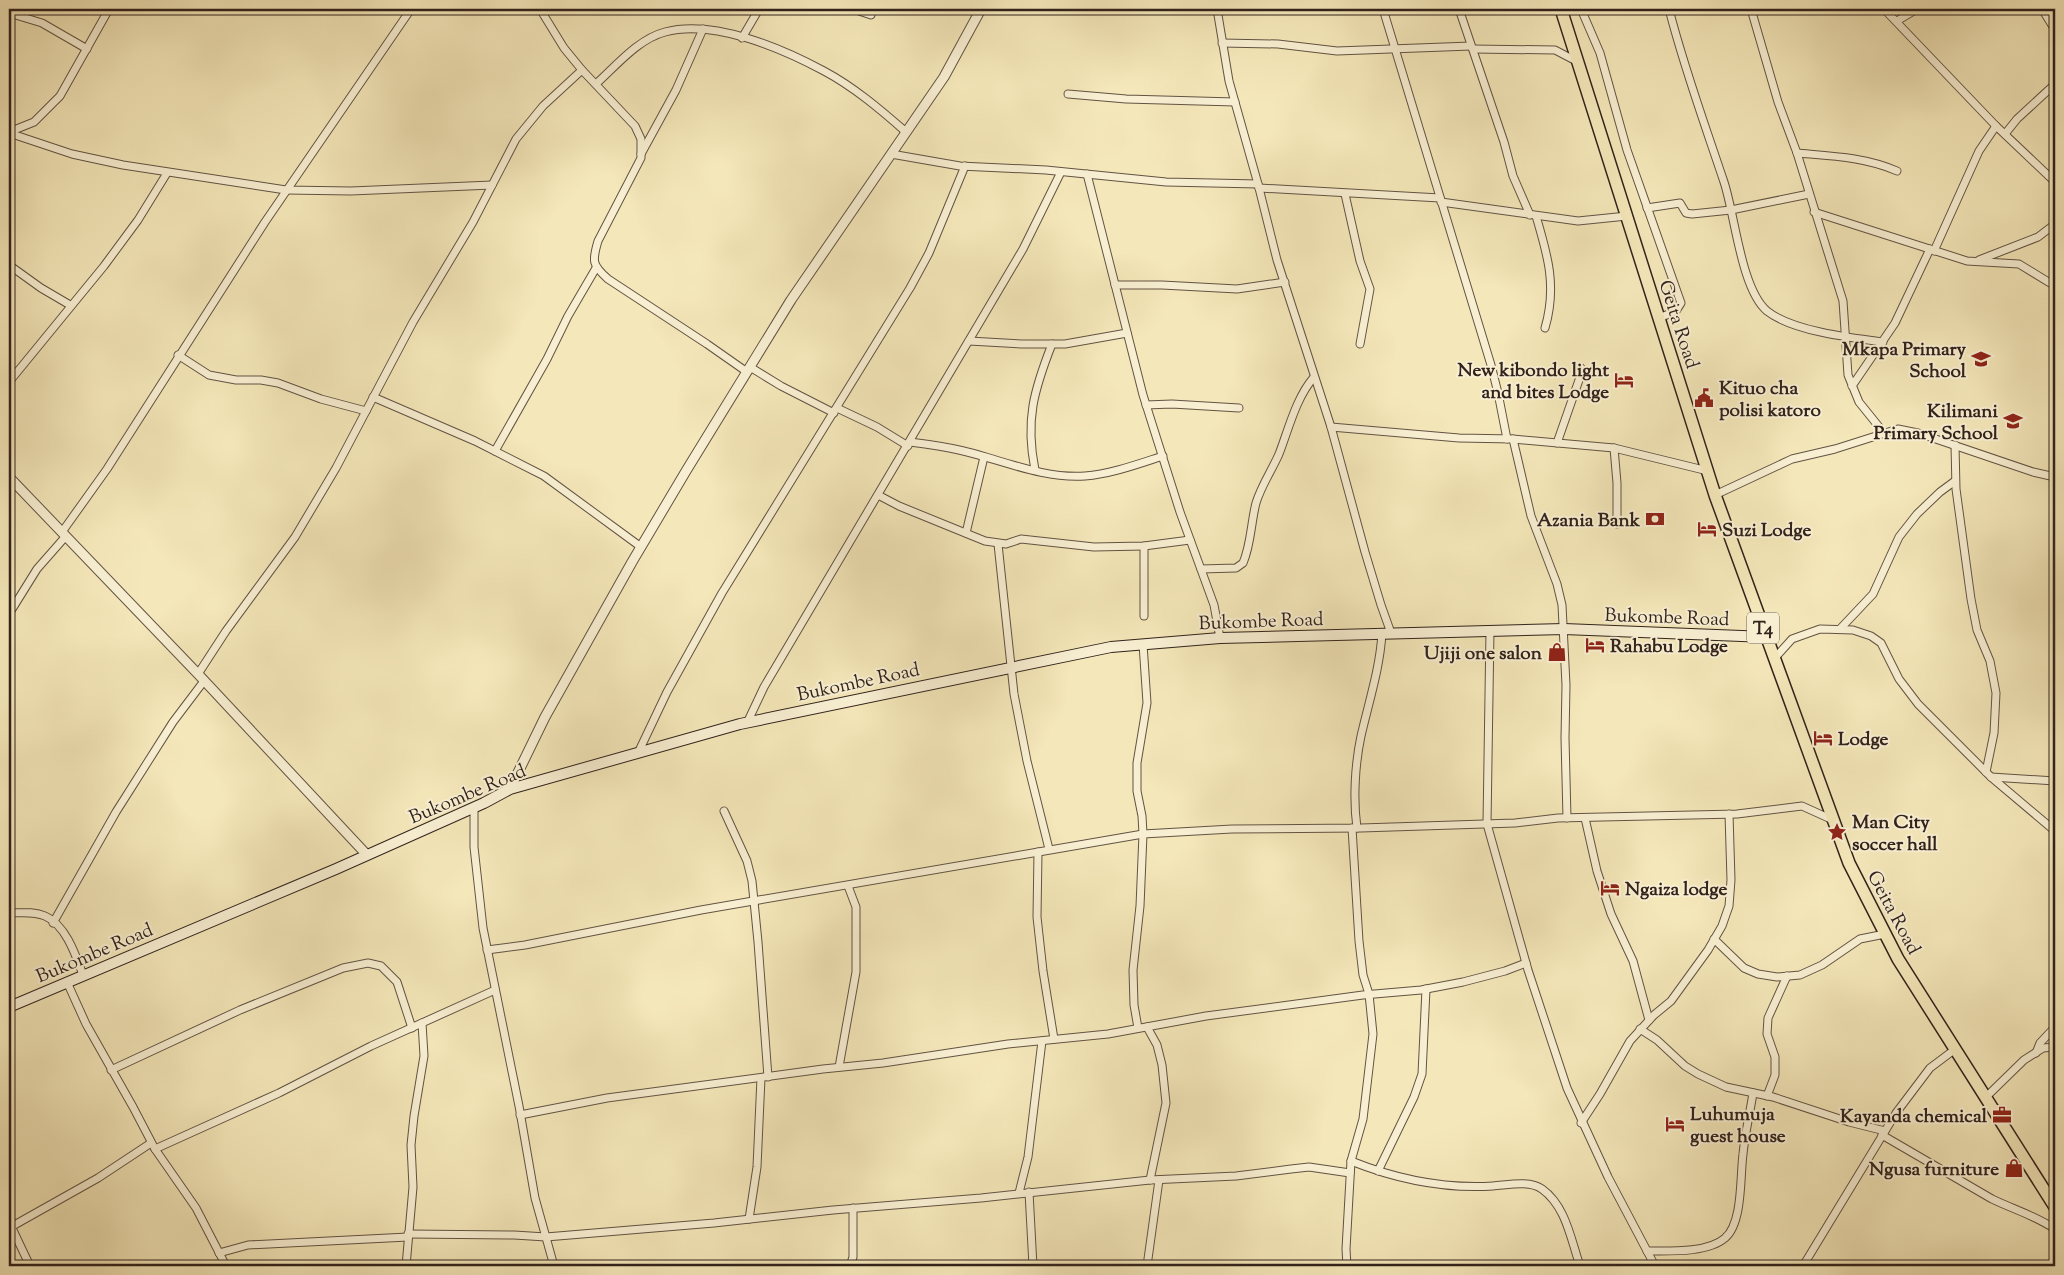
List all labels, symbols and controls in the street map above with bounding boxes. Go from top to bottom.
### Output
street label: Geita Road [1651,277,1705,373]
place label: Mkapa Primary School [1842,337,1967,386]
school or university icon: Mkapa Primary School [1970,348,1992,370]
place label: New kibondo light and bites Lodge [1458,358,1609,407]
hotel icon: New kibondo light and bites Lodge [1613,369,1635,391]
place label: Kituo cha polisi katoro [1719,376,1821,425]
public building icon: Kituo cha polisi katoro [1693,387,1715,409]
place label: Kilimani Primary School [1873,399,1999,448]
school or university icon: Kilimani Primary School [2002,410,2024,432]
place label: Azania Bank [1537,508,1641,535]
bank icon: Azania Bank [1644,508,1666,530]
hotel icon: Suzi Lodge [1696,518,1718,540]
place label: Suzi Lodge [1722,518,1811,545]
street label: Bukombe Road [1604,603,1730,634]
street label: Bukombe Road [1198,607,1324,638]
road number: T4 [1747,612,1779,644]
hotel icon: Rahabu Lodge [1584,634,1606,656]
place label: Rahabu Lodge [1610,634,1728,661]
place label: Ujiji one salon [1424,641,1543,668]
shop icon: Ujiji one salon [1546,641,1568,663]
street label: Bukombe Road [795,657,923,710]
hotel icon: Lodge [1812,727,1834,749]
place label: Lodge [1838,727,1889,754]
street label: Bukombe Road [405,758,531,832]
place label: Man City soccer hall [1852,810,1938,859]
place icon: Man City soccer hall [1826,821,1848,843]
street label: Geita Road [1859,866,1926,960]
hotel icon: Ngaiza lodge [1599,877,1621,899]
place label: Ngaiza lodge [1625,877,1728,904]
street label: Bukombe Road [32,917,158,991]
place label: Luhumuja guest house [1690,1102,1786,1151]
place label: Kayanda chemical [1840,1104,1988,1131]
office icon: Kayanda chemical [1991,1104,2013,1126]
hotel icon: Luhumuja guest house [1664,1113,1686,1135]
place label: Ngusa furniture [1869,1157,1999,1184]
shop icon: Ngusa furniture [2003,1157,2025,1179]

